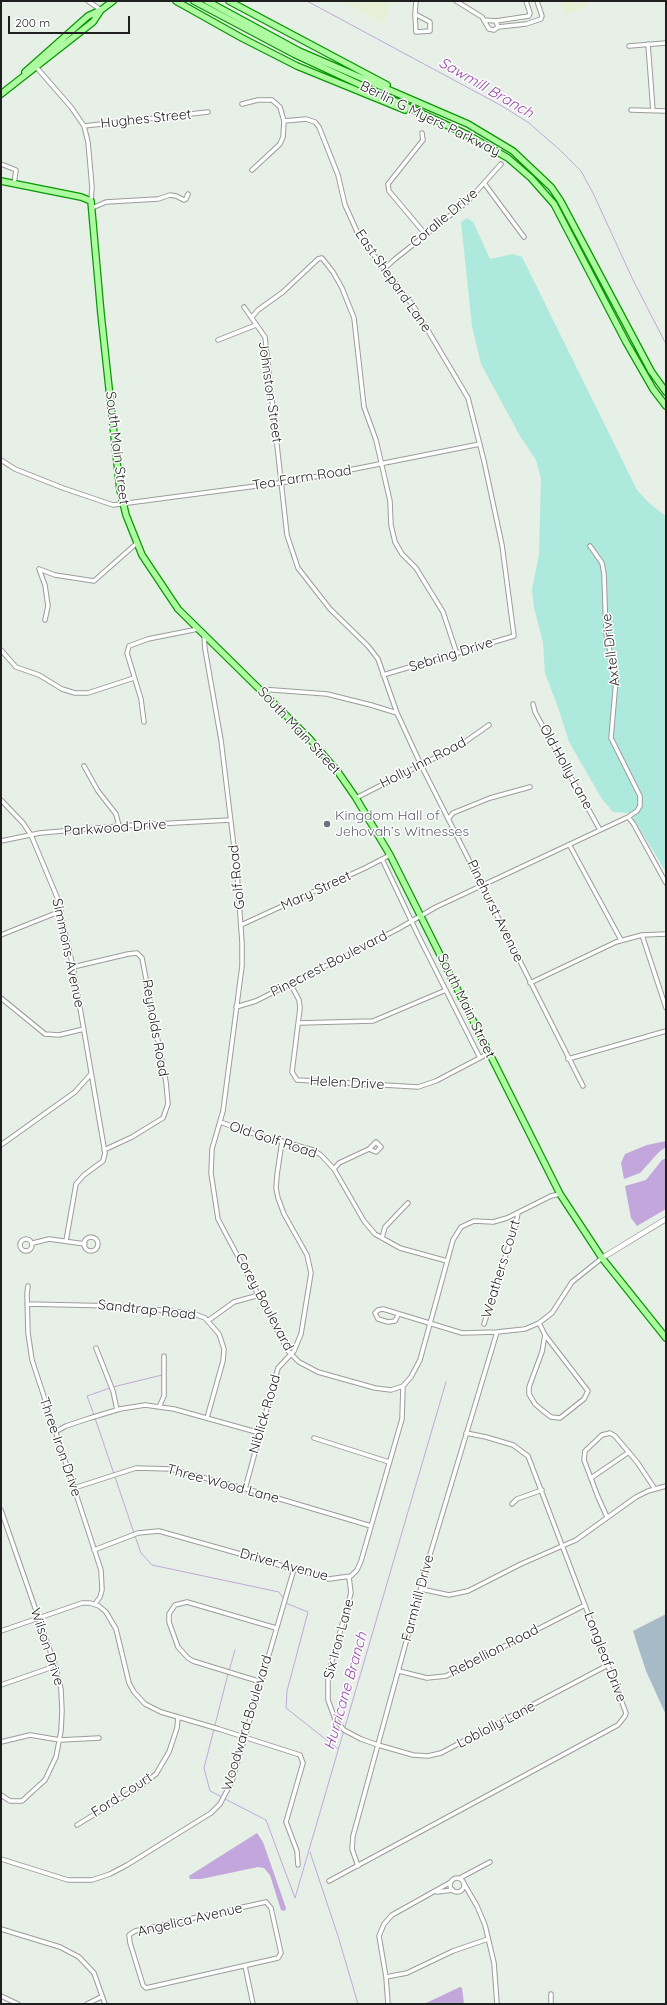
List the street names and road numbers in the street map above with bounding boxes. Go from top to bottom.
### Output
street label: Berlin G Myers Parkway [357,78,503,160]
street label: Hughes Street [100,106,192,132]
street label: Coralie Drive [407,185,481,251]
street label: East Shepard Lane [351,226,435,336]
street label: Johnston Street [255,340,285,444]
street label: South Main Street [102,390,132,506]
street label: Tea Farm Road [251,462,353,494]
street label: Axtell Drive [598,613,624,687]
street label: Sebring Drive [407,634,495,676]
street label: South Main Street [254,684,344,778]
street label: Old Holly Lane [536,722,596,812]
street label: Holly Inn Road [377,734,469,792]
street label: Parkwood Drive [63,816,167,840]
street label: Golf Road [225,844,249,910]
street label: Pinehurst Avenue [463,857,527,965]
street label: Mary Street [278,867,354,915]
street label: Simmons Avenue [48,897,88,1009]
street label: Pinecrest Boulevard [268,927,390,1001]
street label: South Main Street [433,951,499,1061]
street label: Reynolds Road [138,978,172,1078]
street label: Helen Drive [309,1073,385,1093]
street label: Old Golf Road [227,1118,319,1162]
street label: Weathers Court [478,1218,524,1320]
street label: Corey Boulevard [231,1250,297,1354]
street label: Sandtrap Road [97,1297,197,1323]
street label: Niblick Road [246,1373,284,1455]
street label: Three Iron Drive [35,1395,85,1499]
street label: Three Wood Lane [165,1461,281,1507]
street label: Driver Avenue [238,1545,330,1585]
street label: Farmhill Drive [398,1553,438,1643]
street label: Six Iron Lane [320,1597,358,1681]
street label: Wilson Drive [27,1606,67,1688]
street label: Longleaf Drive [580,1610,630,1704]
street label: Rebellion Road [446,1621,542,1681]
street label: Woodward Boulevard [218,1653,276,1793]
street label: Loblolly Lane [454,1698,538,1752]
street label: Ford Court [88,1769,156,1821]
street label: Angelica Avenue [136,1900,244,1940]

